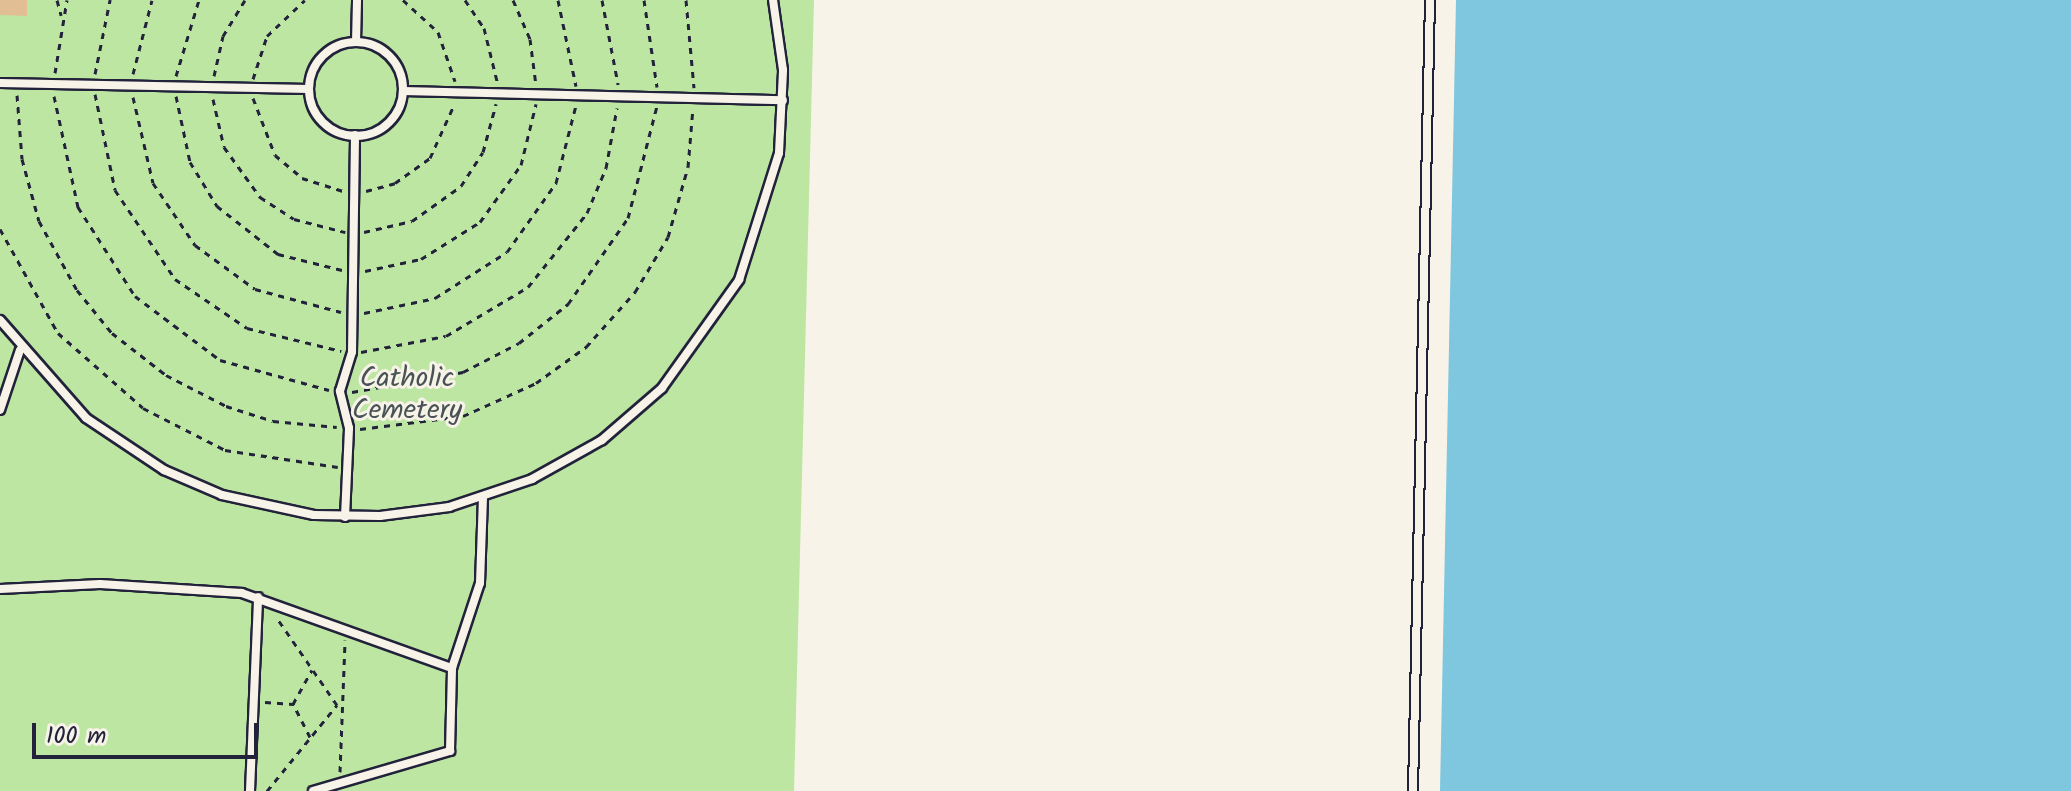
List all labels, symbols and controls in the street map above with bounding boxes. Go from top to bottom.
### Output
park label: Catholic Cemetery [352,362,462,428]
scale bar [36,707,262,757]
text: 100 m [46,717,106,756]

